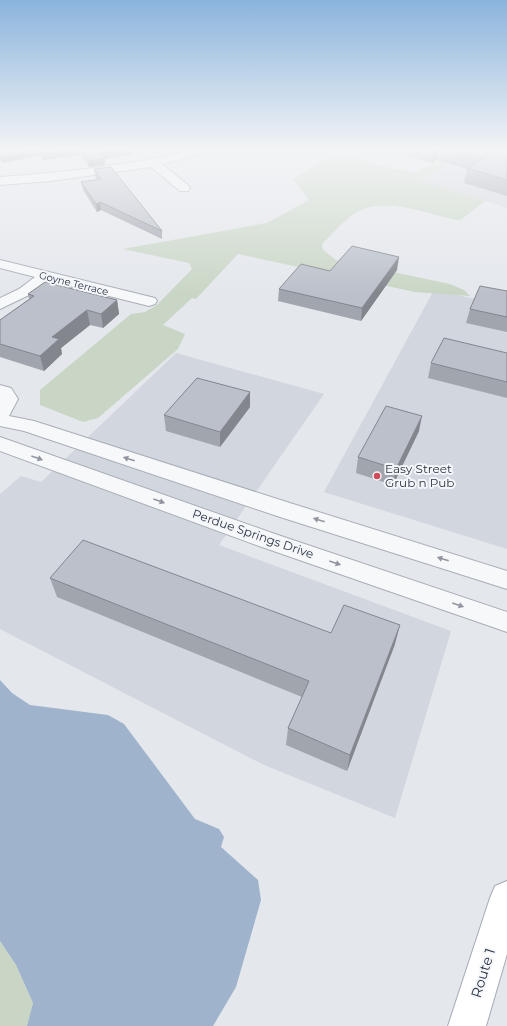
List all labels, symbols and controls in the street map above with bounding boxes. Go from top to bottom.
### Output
street label: Goyne Terrace [38,269,110,298]
one-way arrow [31,455,43,461]
one-way arrow [123,455,135,461]
place label: Easy Street Grub n Pub [385,461,455,490]
marker: Easy Street Grub n Pub [372,471,382,481]
one-way arrow [154,498,166,504]
street label: Perdue Springs Drive [191,506,316,561]
one-way arrow [313,517,325,523]
one-way arrow [437,556,449,562]
one-way arrow [329,560,341,566]
one-way arrow [452,602,464,608]
street label: Route 1 [467,946,499,1000]

